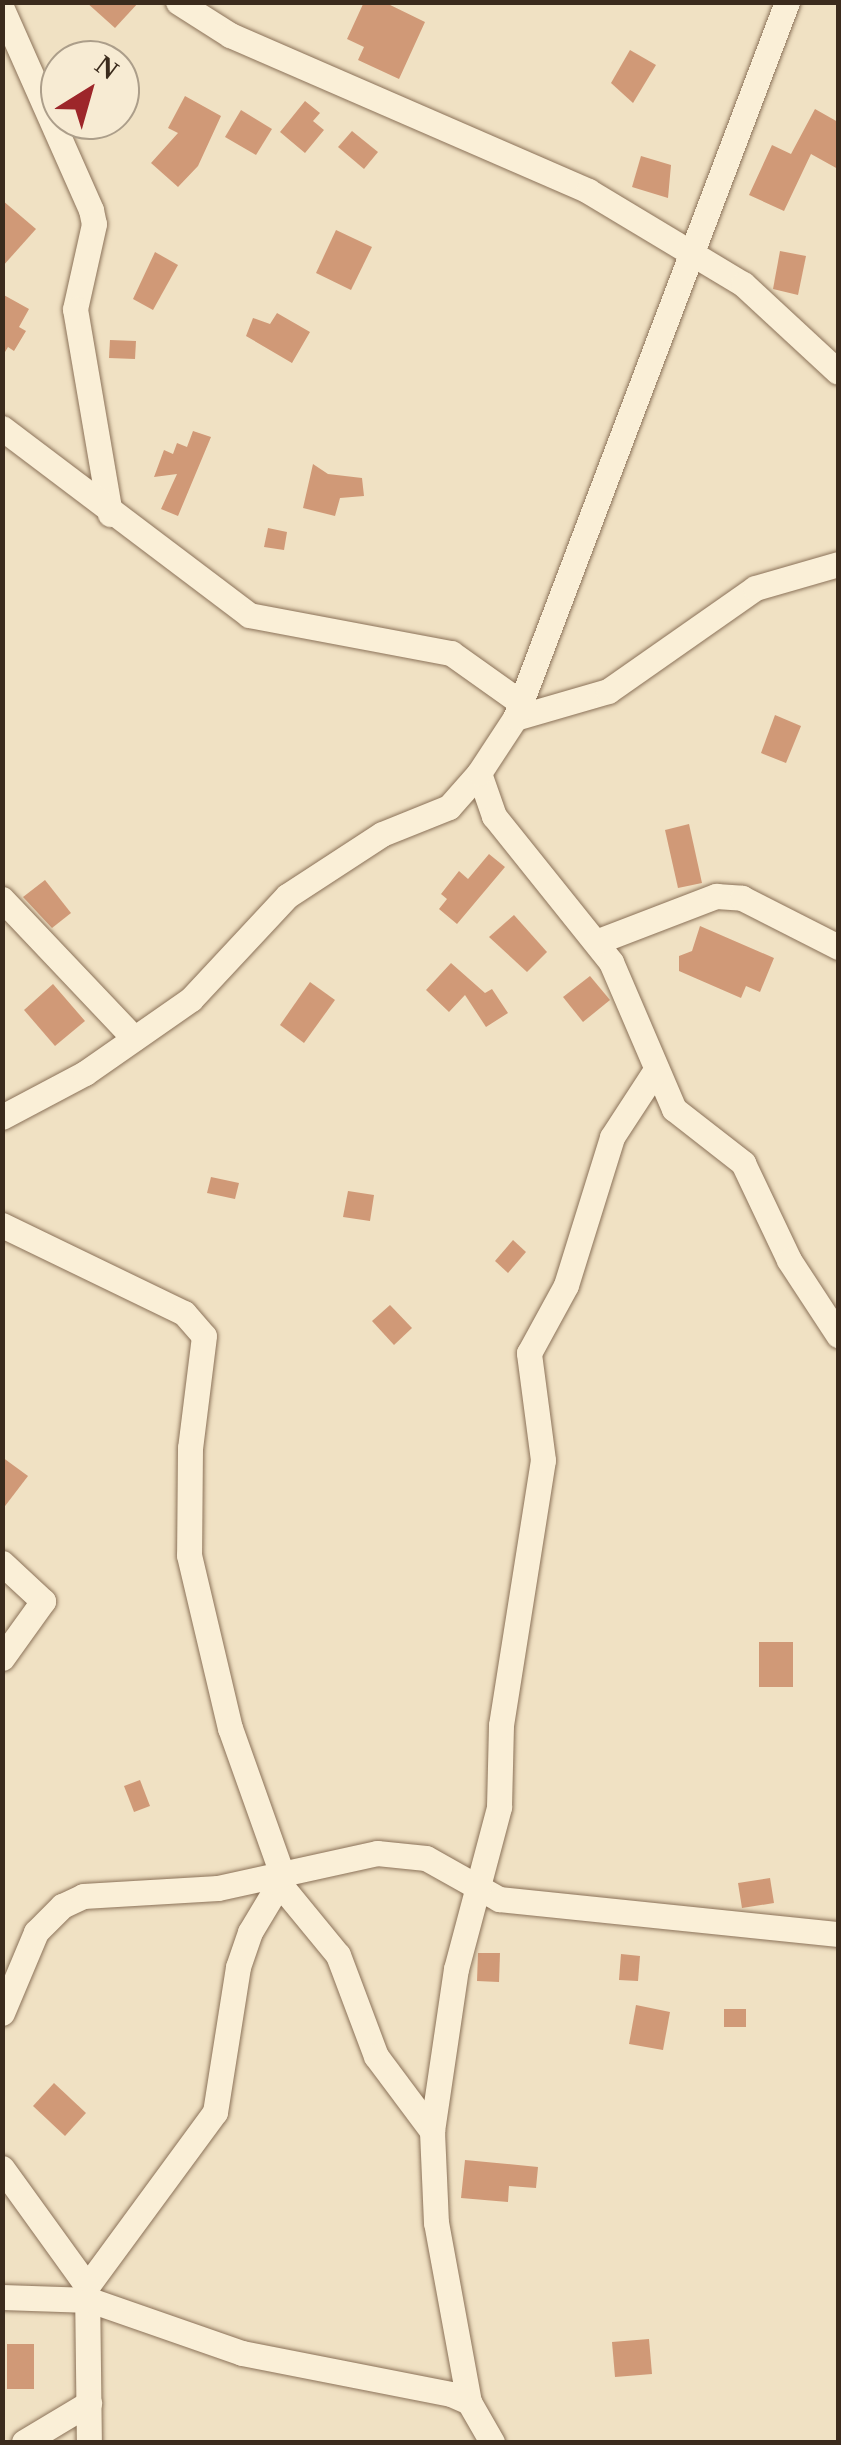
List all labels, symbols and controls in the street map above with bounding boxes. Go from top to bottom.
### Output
north arrow [40,40,140,140]
text: N [90,49,125,86]

